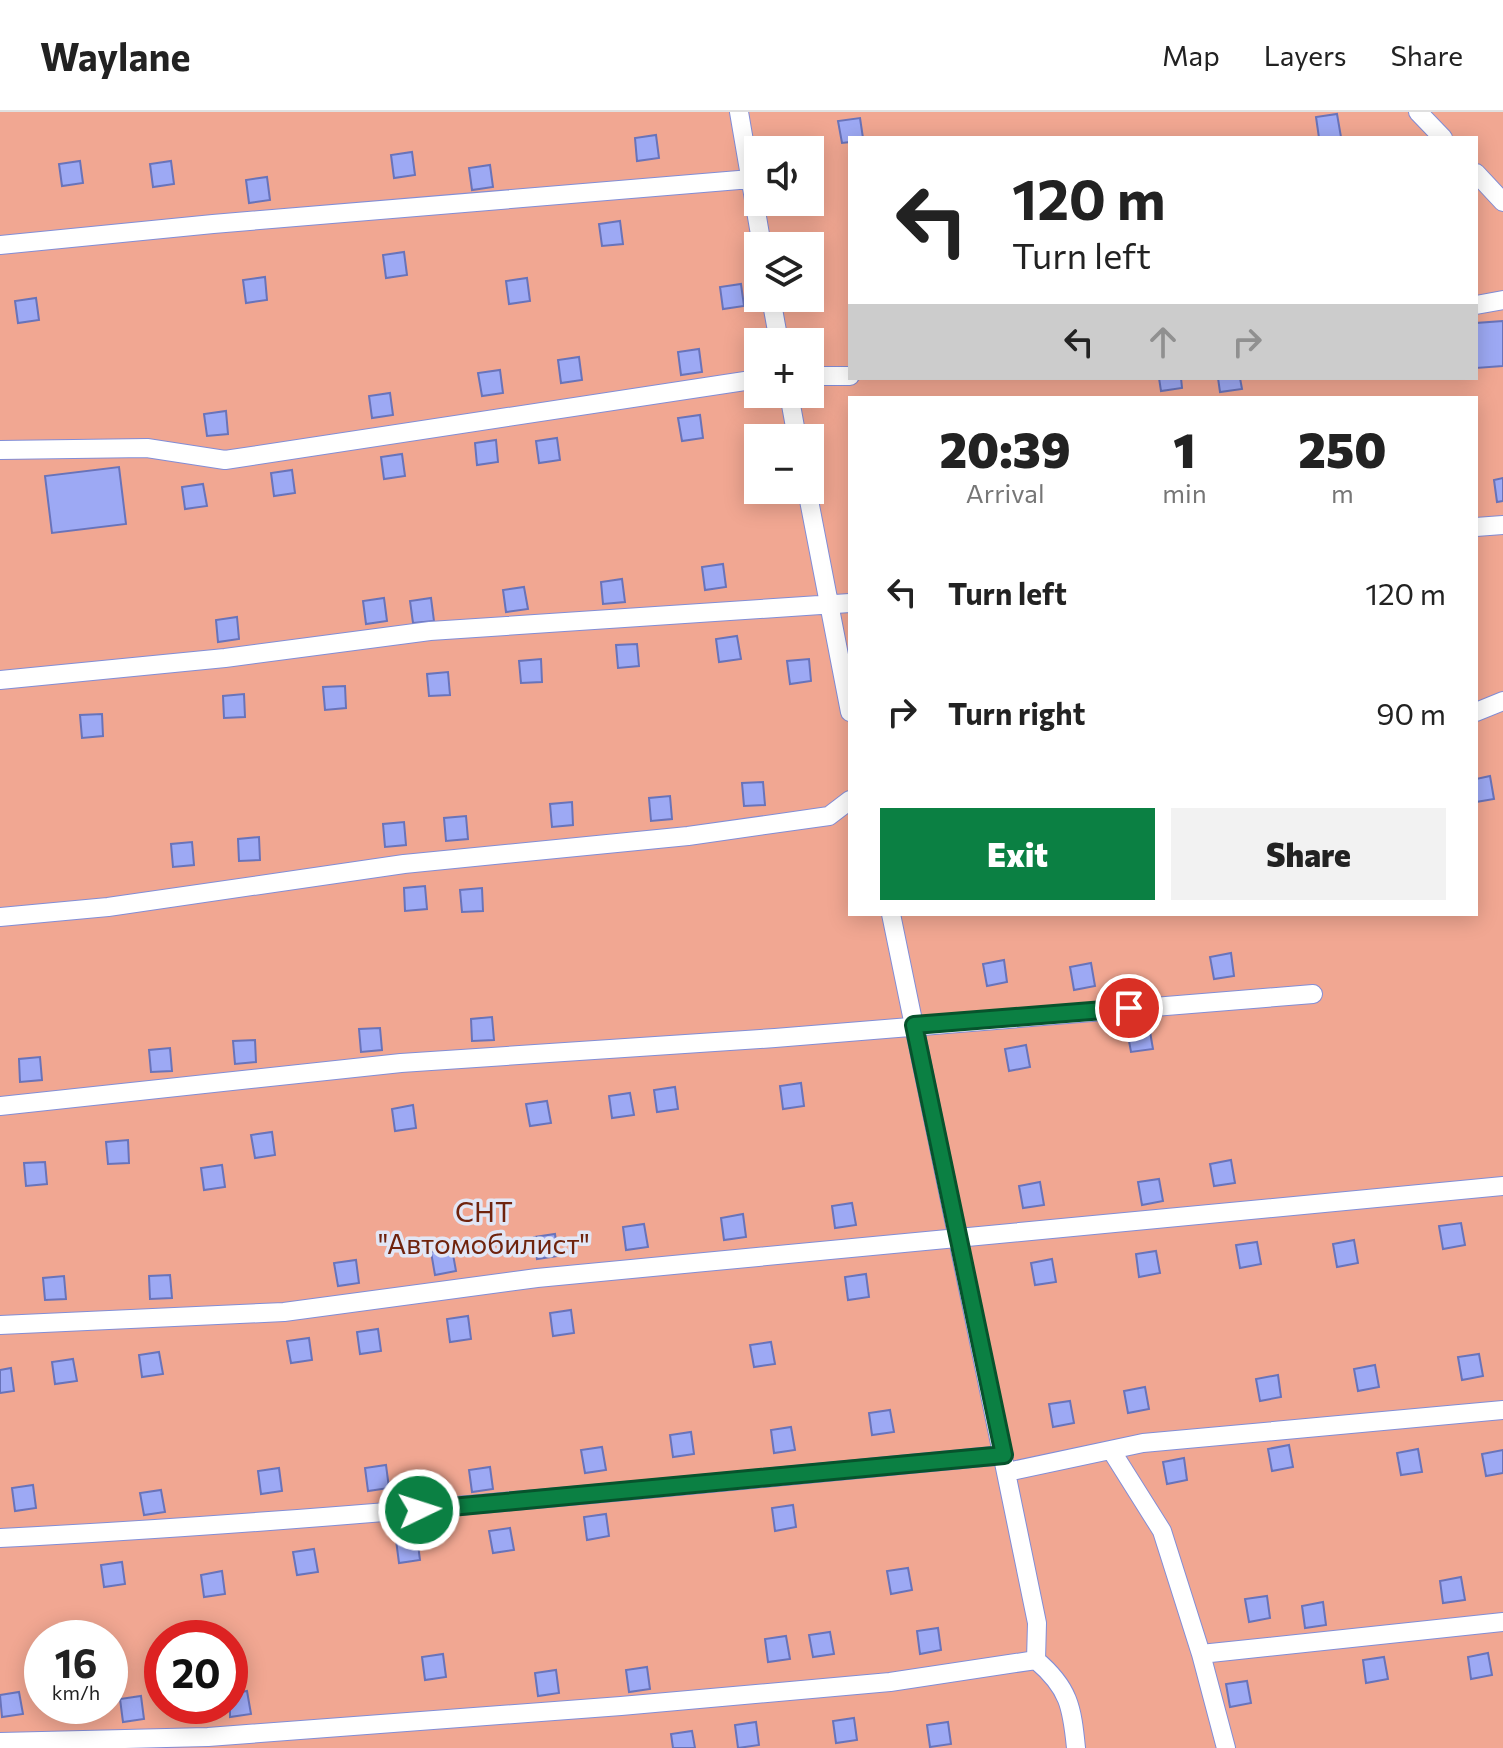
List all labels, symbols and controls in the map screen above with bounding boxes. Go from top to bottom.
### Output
text: Waylane [40,32,190,79]
text: Map [1162,38,1220,72]
text: Layers [1264,38,1346,72]
text: Share [1390,38,1463,72]
map controls [744,136,824,504]
button: sound [744,136,824,216]
text: 120 m [1012,163,1166,232]
icon: left [880,168,984,272]
button: layers [744,232,824,312]
text: Turn left [1012,232,1151,276]
icon: left [1057,320,1101,364]
icon: ahead [1141,320,1185,364]
icon: right [1225,320,1269,364]
button: + [744,328,824,408]
text: 20:39 [940,419,1071,478]
text: 1 [1173,419,1196,478]
text: 250 [1298,419,1386,478]
button: − [744,424,824,504]
text: Arrival [966,477,1045,508]
text: min [1162,477,1207,508]
text: m [1331,477,1354,508]
icon: left [880,570,924,614]
text: Turn left [948,574,1067,611]
text: 120 m [1365,574,1446,611]
icon: right [880,690,924,734]
text: Turn right [948,694,1085,731]
text: 90 m [1376,694,1446,731]
button: Exit [880,808,1155,900]
button: Share [1171,808,1446,900]
pin [1095,974,1163,1042]
icon: arrive [1107,986,1151,1030]
park label: СНТ "Автомобилист" [378,1194,590,1260]
position arrow [377,1468,461,1552]
speed limit sign: 20 [144,1620,248,1724]
text: 16 [55,1637,97,1686]
text: km/h [52,1680,100,1704]

